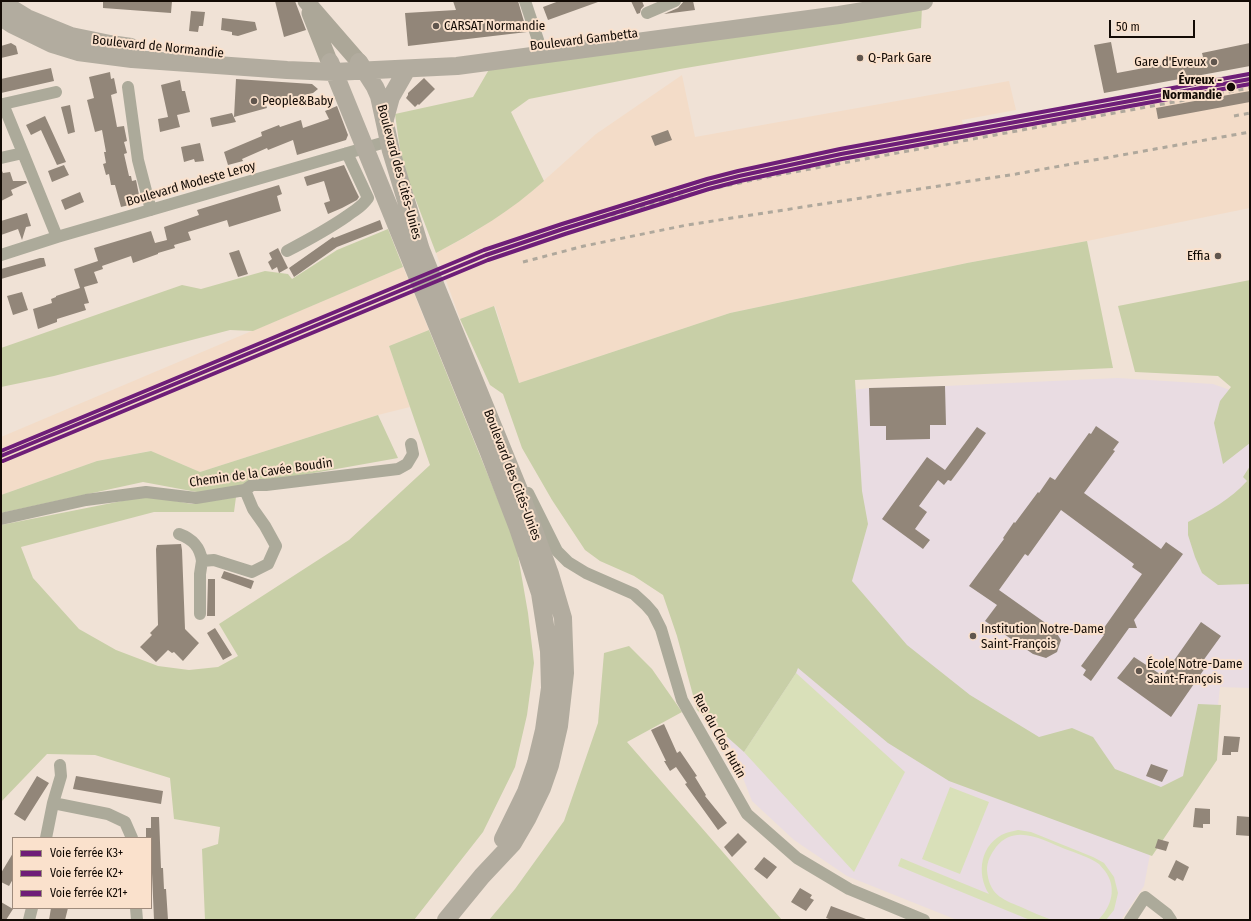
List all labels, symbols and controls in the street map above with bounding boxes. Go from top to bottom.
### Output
scale bar [1111,12,1197,38]
place label: CARSAT Normandie [444,18,545,34]
text: 50 m [1116,20,1140,34]
marker: CARSAT Normandie [431,21,441,31]
street label: Boulevard Gambetta [529,26,639,54]
street label: Boulevard de Normandie [91,32,225,62]
place label: Q-Park Gare [868,50,932,66]
marker: Q-Park Gare [855,53,865,63]
place label: Gare d'Evreux [1134,54,1206,70]
marker: Gare d'Evreux [1209,57,1219,67]
place label: Évreux - Normandie [1162,72,1222,103]
marker: Évreux - Normandie [1225,81,1237,93]
place label: People&Baby [262,93,333,109]
marker: People&Baby [249,96,259,106]
street label: Boulevard des Cités-Unies [373,103,425,241]
street label: Boulevard Modeste Leroy [125,158,257,210]
place label: Effia [1187,248,1210,264]
marker: Effia [1213,251,1223,261]
street label: Boulevard des Cités-Unies [480,407,544,543]
street label: Chemin de la Cavée Boudin [188,455,334,491]
place label: Institution Notre‐Dame Saint‐François [981,621,1104,652]
marker: Institution Notre‐Dame Saint‐François [968,631,978,641]
place label: École Notre-Dame Saint-François [1147,656,1242,687]
marker: École Notre-Dame Saint-François [1134,666,1144,676]
street label: Rue du Clos Hutin [689,691,749,781]
legend [12,837,152,909]
text: Voie ferrée K3+ [50,846,123,860]
text: Voie ferrée K2+ [50,866,123,880]
text: Voie ferrée K21+ [50,886,128,900]

